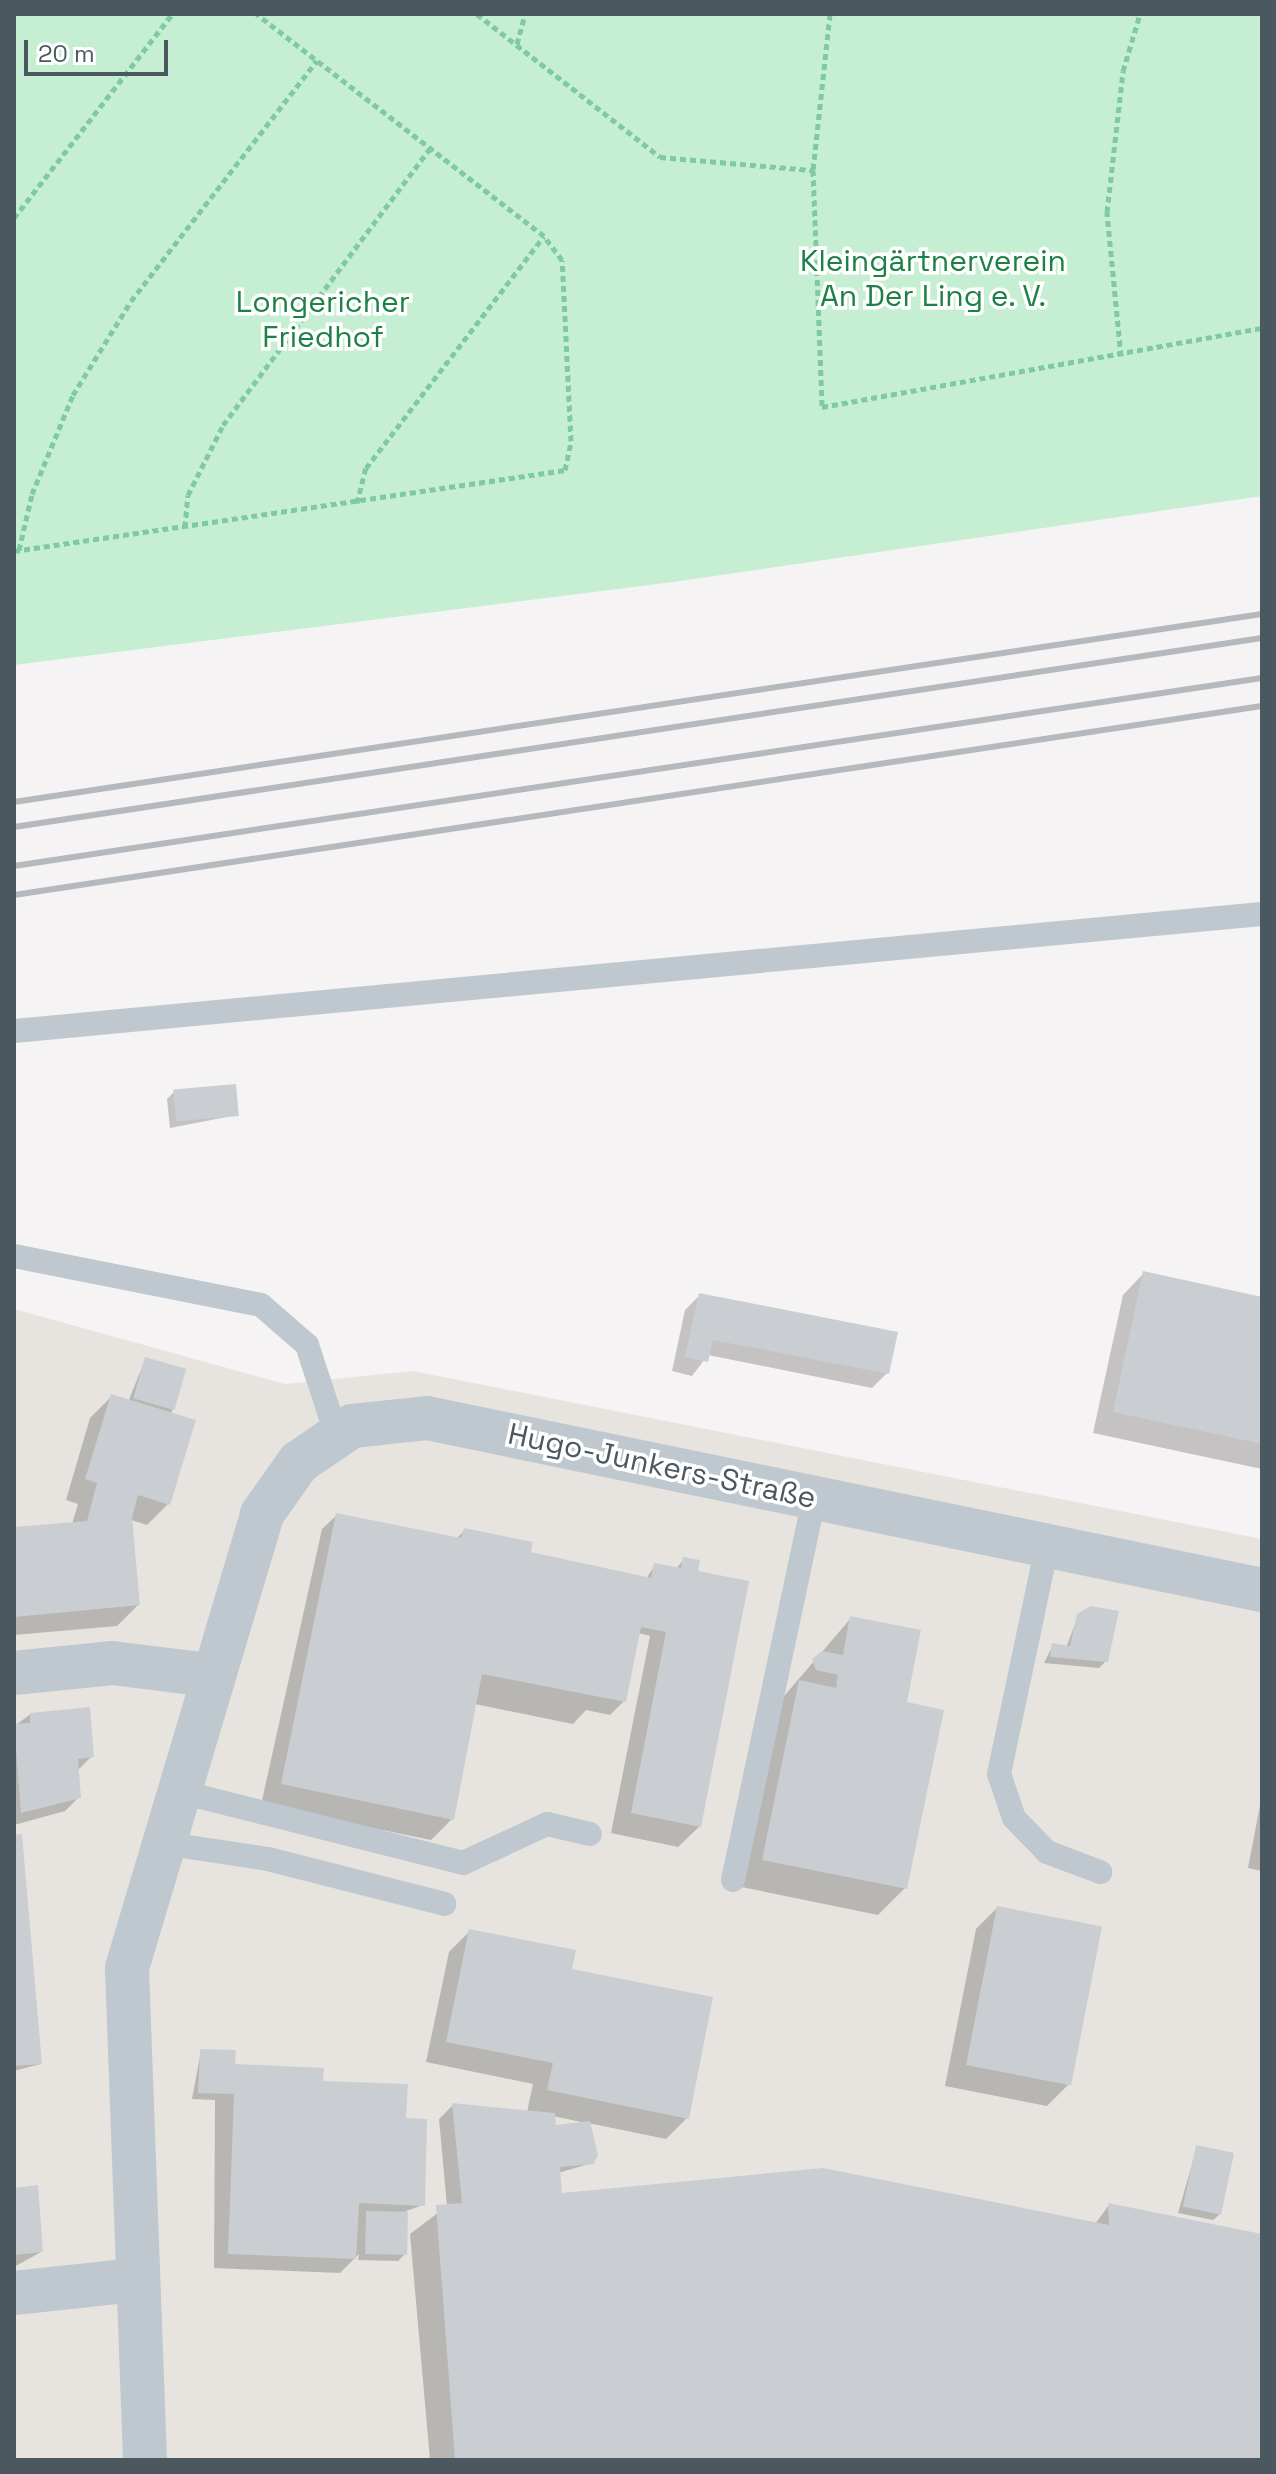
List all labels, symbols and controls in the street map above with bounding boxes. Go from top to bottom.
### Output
scale bar [28,24,172,74]
text: 20 m [38,38,95,69]
park label: Kleingärtnerverein An Der Ling e. V. [800,243,1066,314]
park label: Longericher Friedhof [236,284,410,354]
street label: Hugo-Junkers-Straße [505,1416,819,1516]

